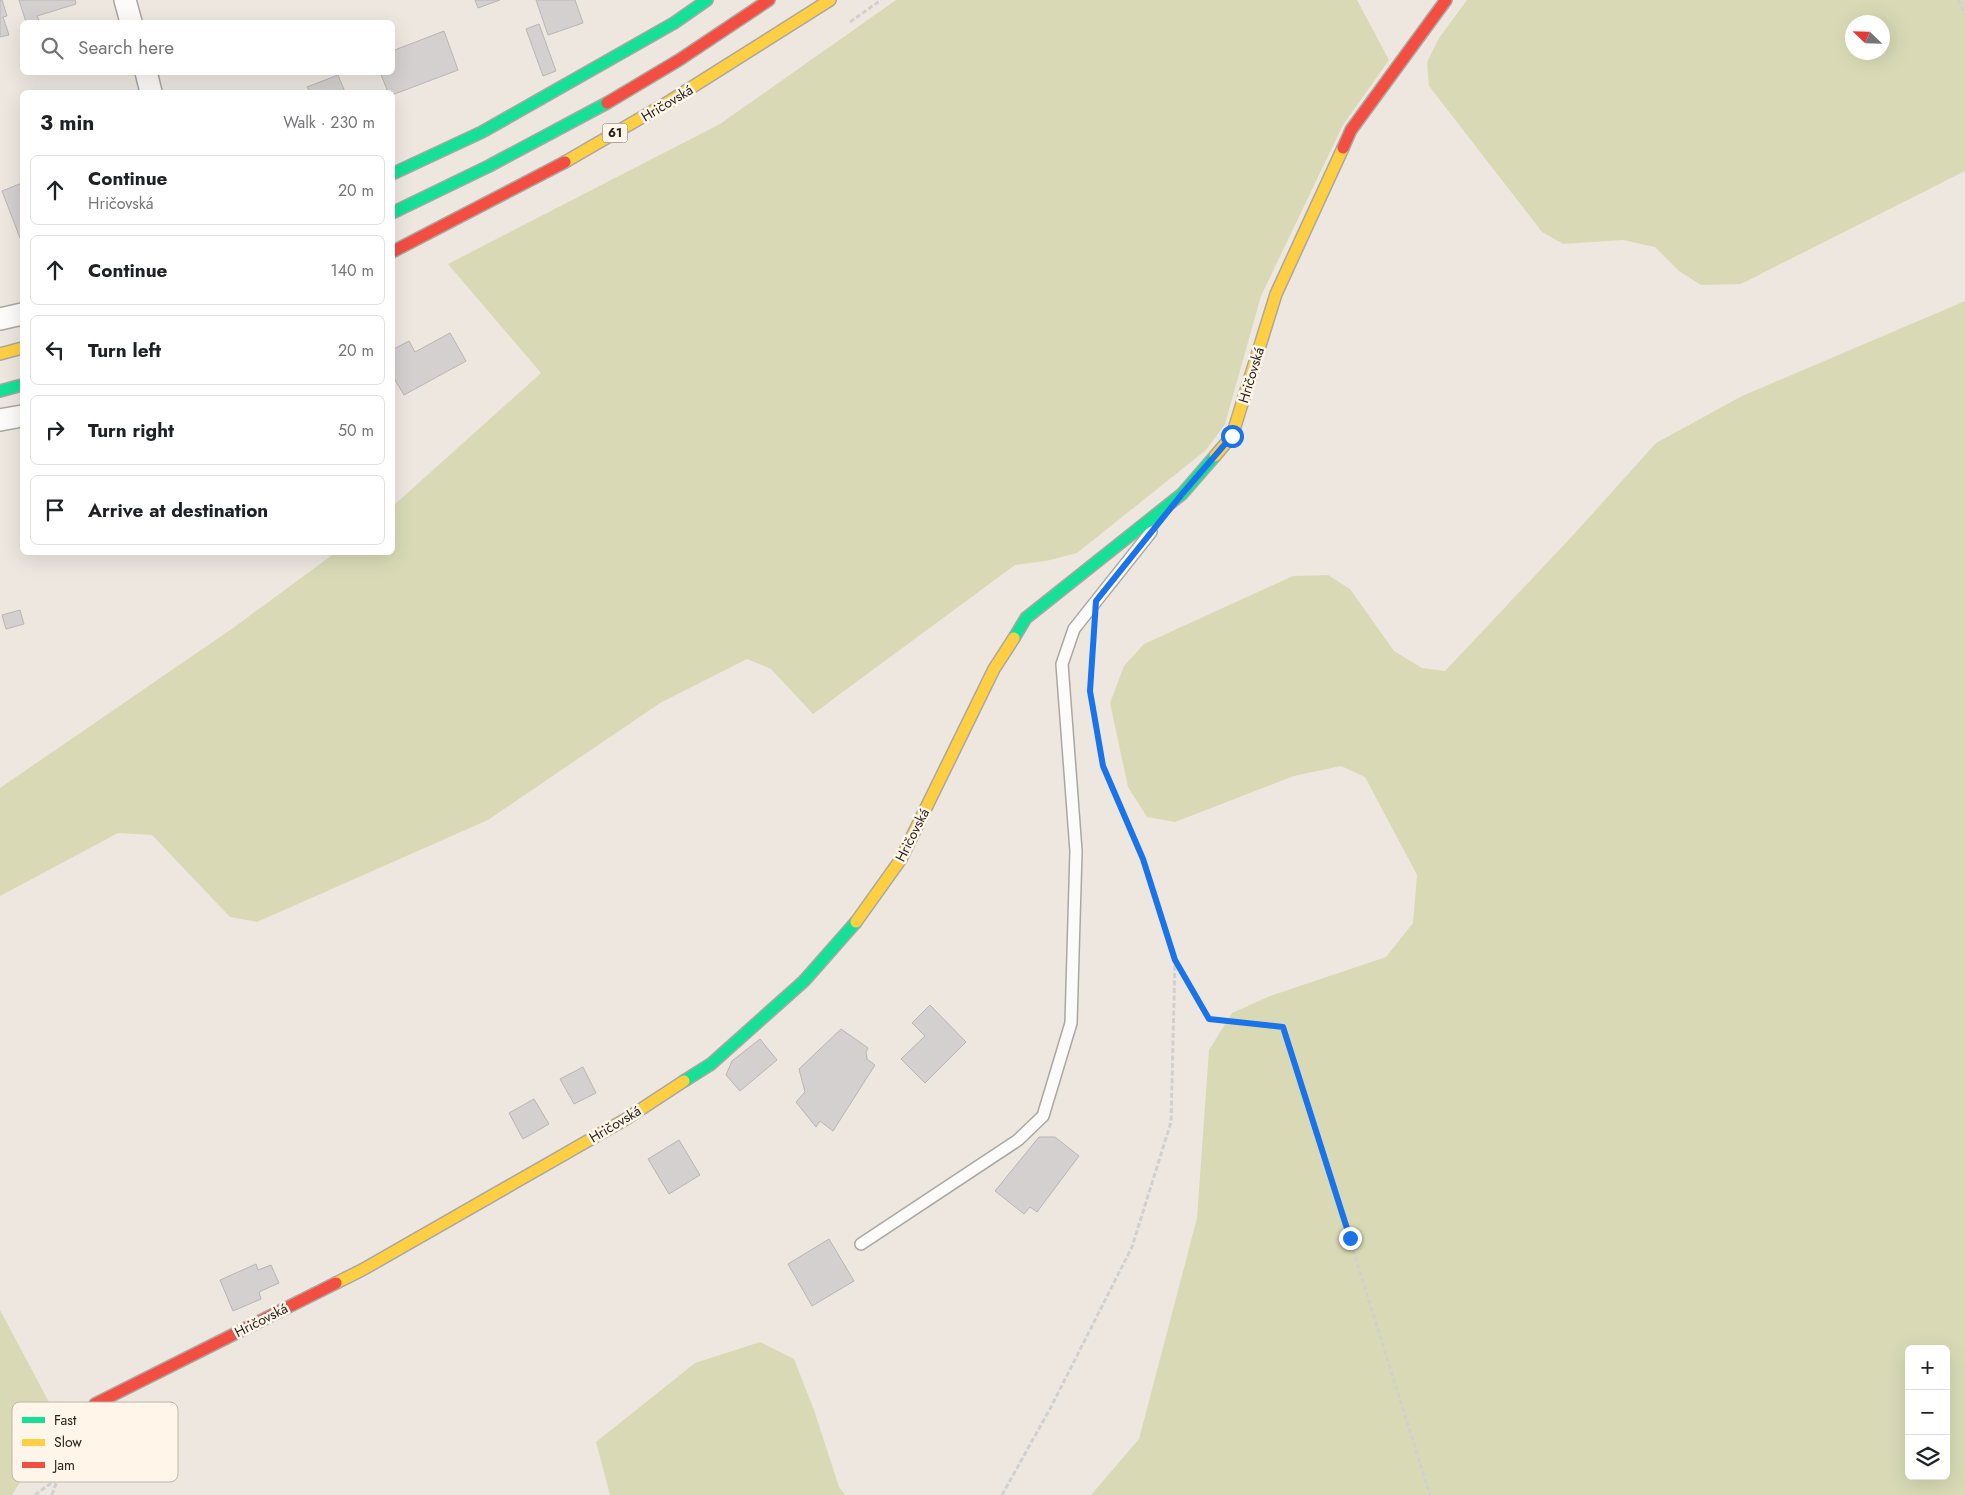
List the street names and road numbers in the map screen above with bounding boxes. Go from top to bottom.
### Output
street label: Hričovská [637,80,697,126]
road number: 61 [602,124,628,142]
street label: Hričovská [1233,345,1269,405]
street label: Hričovská [890,805,934,865]
street label: Hričovská [585,1101,645,1147]
street label: Hričovská [231,1298,291,1342]

